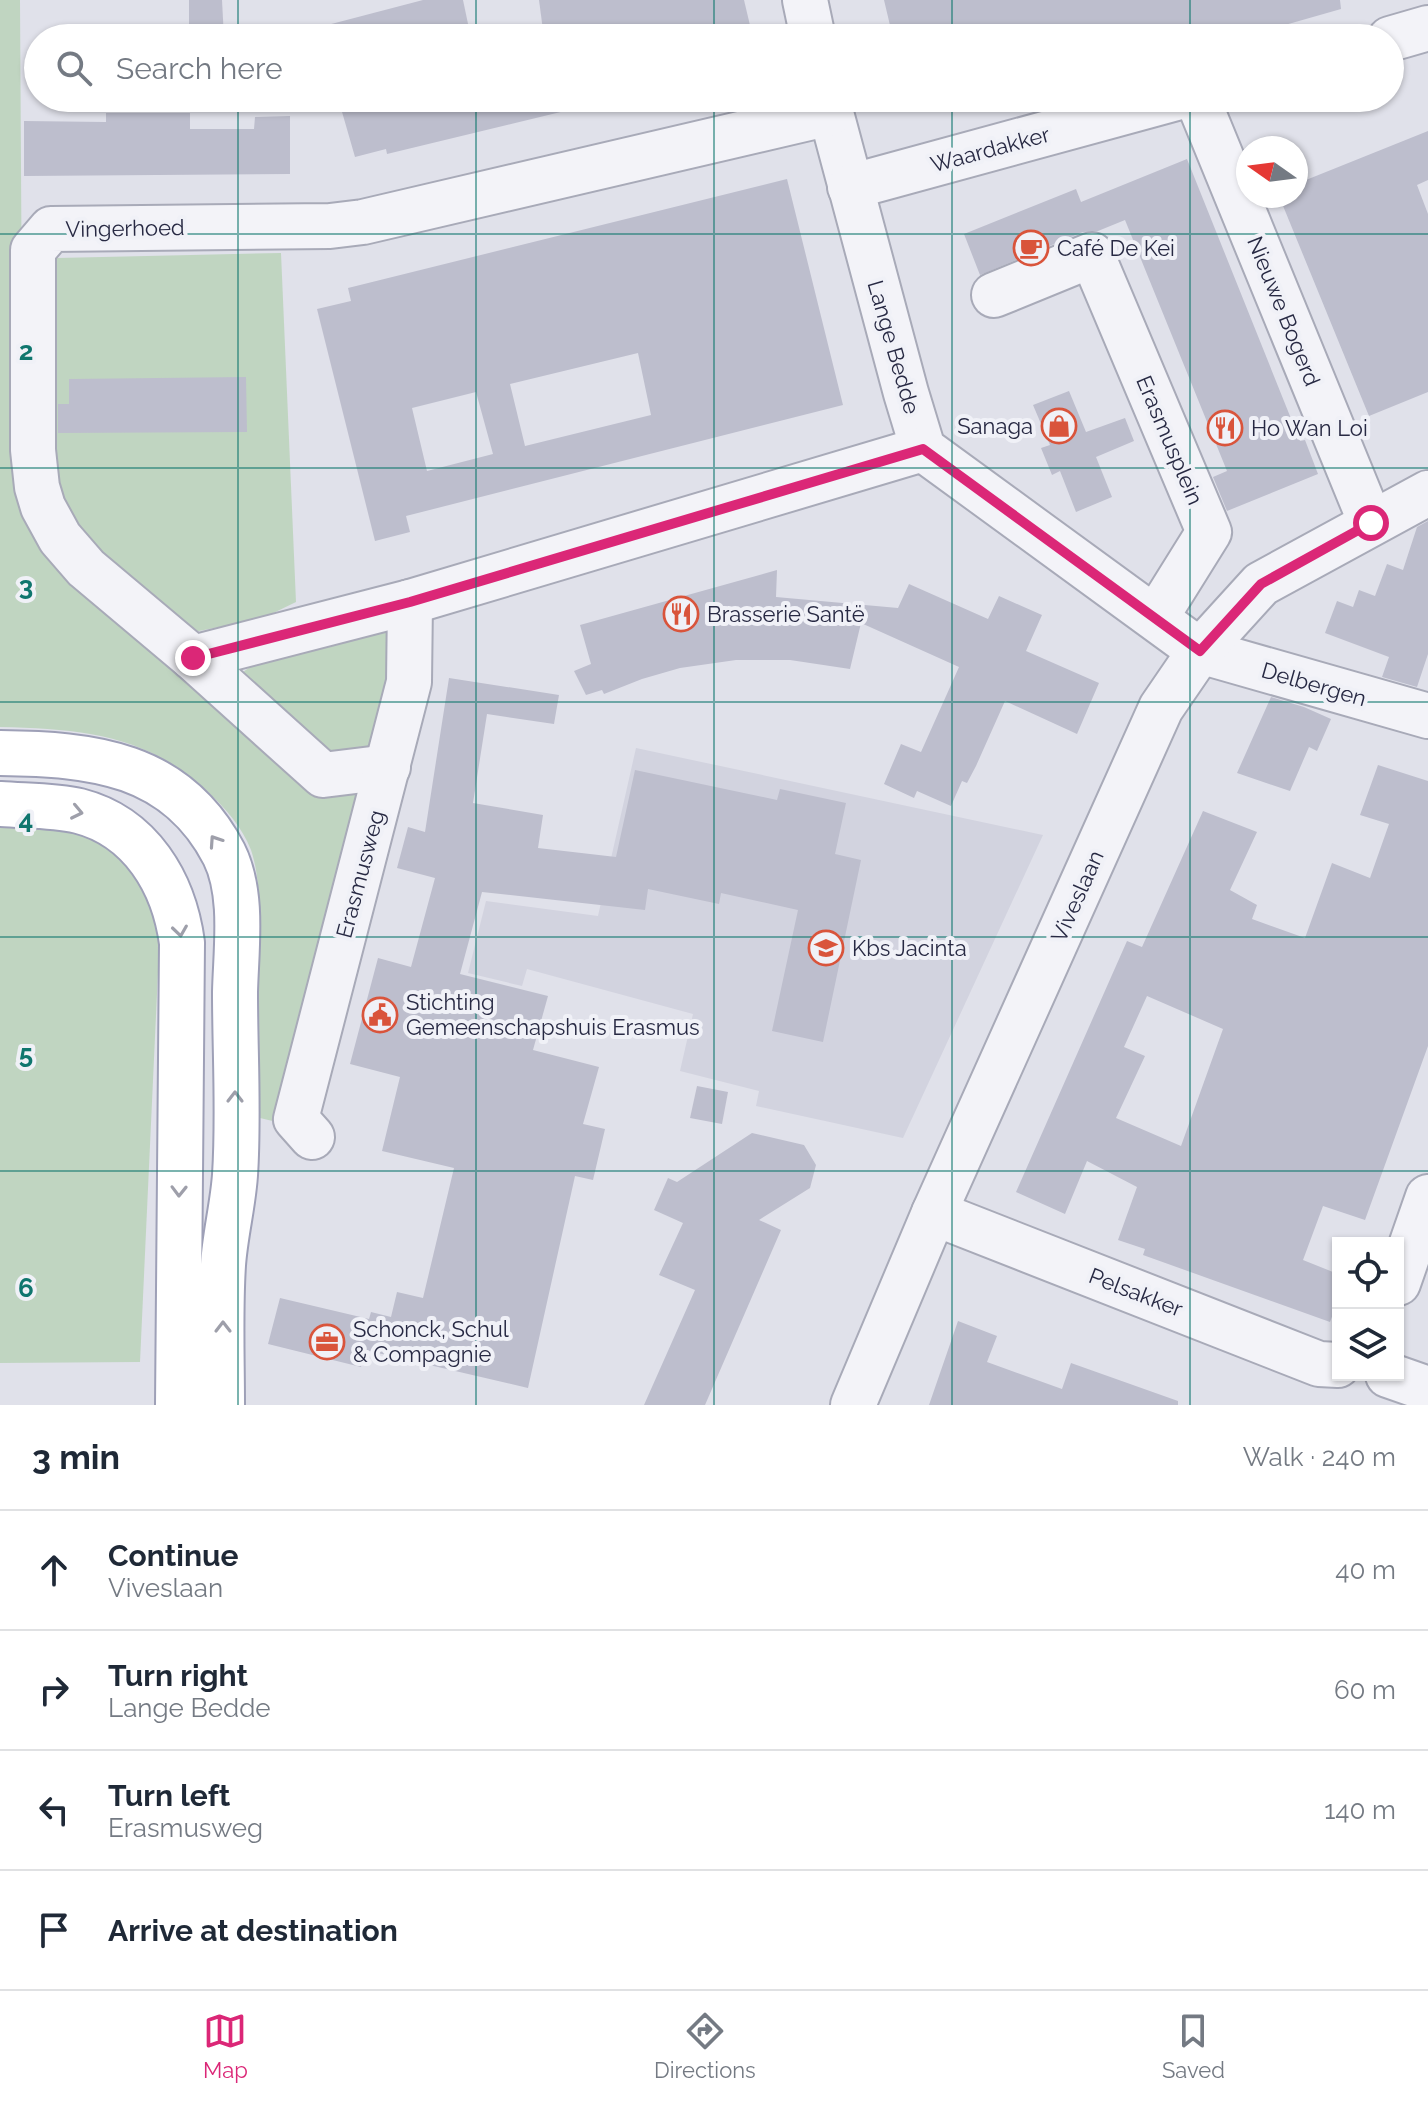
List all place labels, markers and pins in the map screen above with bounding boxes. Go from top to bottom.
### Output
cafe icon: Café De Kei [1012,229,1050,267]
place label: Café De Kei [1057,235,1175,261]
shop icon: Sanaga [1040,407,1078,445]
restaurant icon: Ho Wan Loi [1206,409,1244,447]
place label: Sanaga [957,413,1033,439]
place label: Ho Wan Loi [1251,415,1368,441]
restaurant icon: Brasserie Santë [662,595,700,633]
place label: Brasserie Santë [707,601,865,627]
school or university icon: Kbs Jacinta [807,929,845,967]
place label: Kbs Jacinta [852,935,967,961]
place label: Stichting Gemeenschapshuis Erasmus [406,989,700,1040]
public building icon: Stichting Gemeenschapshuis Erasmus [361,996,399,1034]
place label: Schonck, Schul & Compagnie [353,1316,509,1367]
office icon: Schonck, Schul & Compagnie [308,1323,346,1361]

